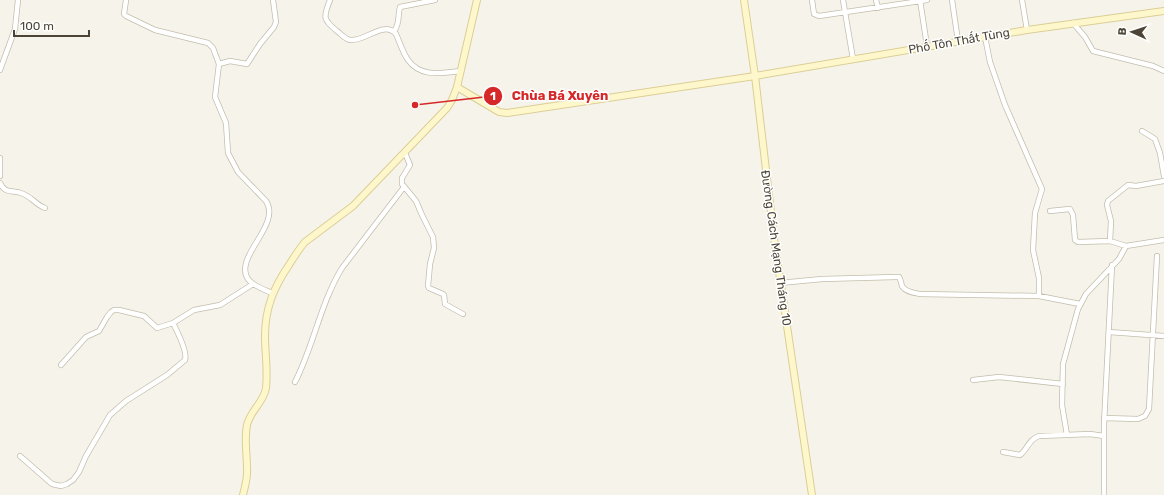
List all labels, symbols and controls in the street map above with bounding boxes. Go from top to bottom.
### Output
scale bar [14,12,89,38]
north arrow [1112,12,1152,52]
text: 100 m [20,19,54,33]
street label: Phố Tôn Thất Tùng [907,25,1011,57]
text: B [1116,27,1129,36]
callout: Chùa Bá Xuyên [483,83,616,108]
text: Chùa Bá Xuyên [512,88,608,103]
text: 1 [490,89,496,103]
street label: Đường Cách Mạng Tháng 10 [758,169,794,327]

